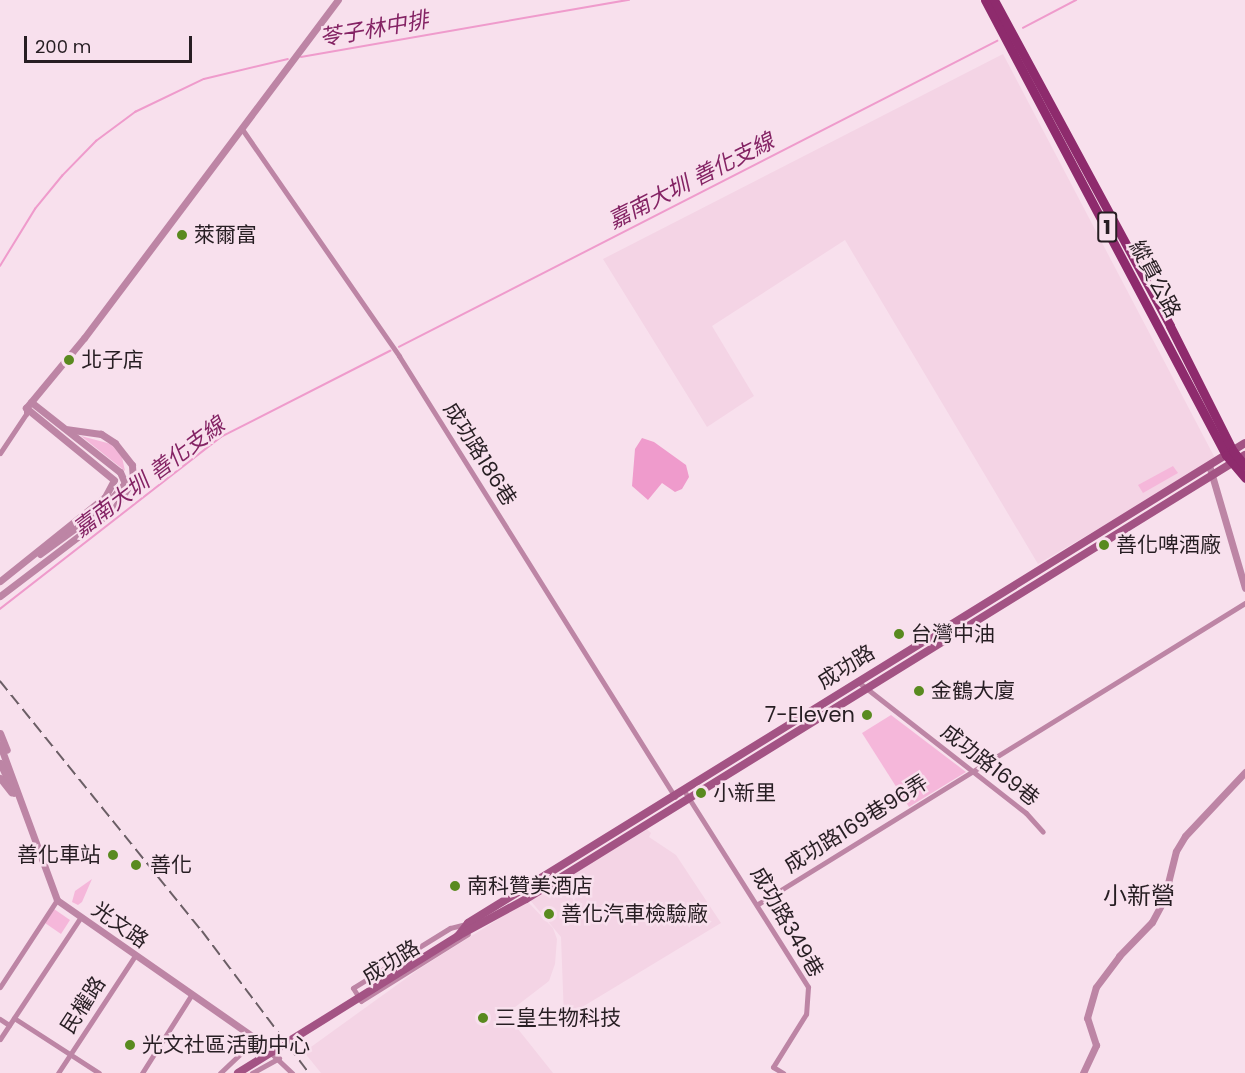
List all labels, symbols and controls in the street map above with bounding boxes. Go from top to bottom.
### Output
water label: 苓子林中排 [318,6,430,52]
scale bar [27,24,195,62]
text: 200 m [35,34,91,59]
water label: 嘉南大圳 善化支線 [604,128,778,234]
road number: 1 [1096,210,1118,244]
place label: 萊爾富 [194,222,257,248]
marker: 萊爾富 [175,228,189,242]
street label: 縱貫公路 [1124,236,1186,322]
place label: 北子店 [81,347,144,373]
marker: 北子店 [62,353,76,367]
street label: 成功路186巷 [438,398,522,510]
water label: 嘉南大圳 善化支線 [68,412,230,542]
place label: 善化啤酒廠 [1116,532,1221,558]
marker: 善化啤酒廠 [1097,538,1111,552]
place label: 台灣中油 [911,621,995,647]
marker: 台灣中油 [892,627,906,641]
street label: 成功路 [813,640,879,694]
place label: 金鶴大廈 [931,678,1015,704]
marker: 金鶴大廈 [912,684,926,698]
place label: 7-Eleven [765,702,855,728]
marker: 7-Eleven [860,708,874,722]
street label: 成功路169巷 [936,719,1044,811]
street label: 成功路169巷96弄 [779,770,933,878]
place label: 小新里 [713,780,776,806]
marker: 小新里 [694,786,708,800]
place label: 善化車站 [17,842,101,868]
marker: 善化車站 [106,848,120,862]
place label: 善化 [150,852,192,878]
marker: 善化 [127,856,145,874]
street label: 成功路349巷 [745,863,829,981]
place label: 南科贊美酒店 [467,873,593,899]
marker: 南科贊美酒店 [448,879,462,893]
district label: 小新營 [1103,882,1175,910]
street label: 光文路 [87,897,153,953]
place label: 善化汽車檢驗廠 [561,901,708,927]
marker: 善化汽車檢驗廠 [542,907,556,921]
street label: 成功路 [358,935,424,989]
street label: 民權路 [55,972,111,1038]
place label: 三皇生物科技 [495,1005,621,1031]
marker: 三皇生物科技 [476,1011,490,1025]
place label: 光文社區活動中心 [142,1032,310,1058]
marker: 光文社區活動中心 [123,1038,137,1052]

